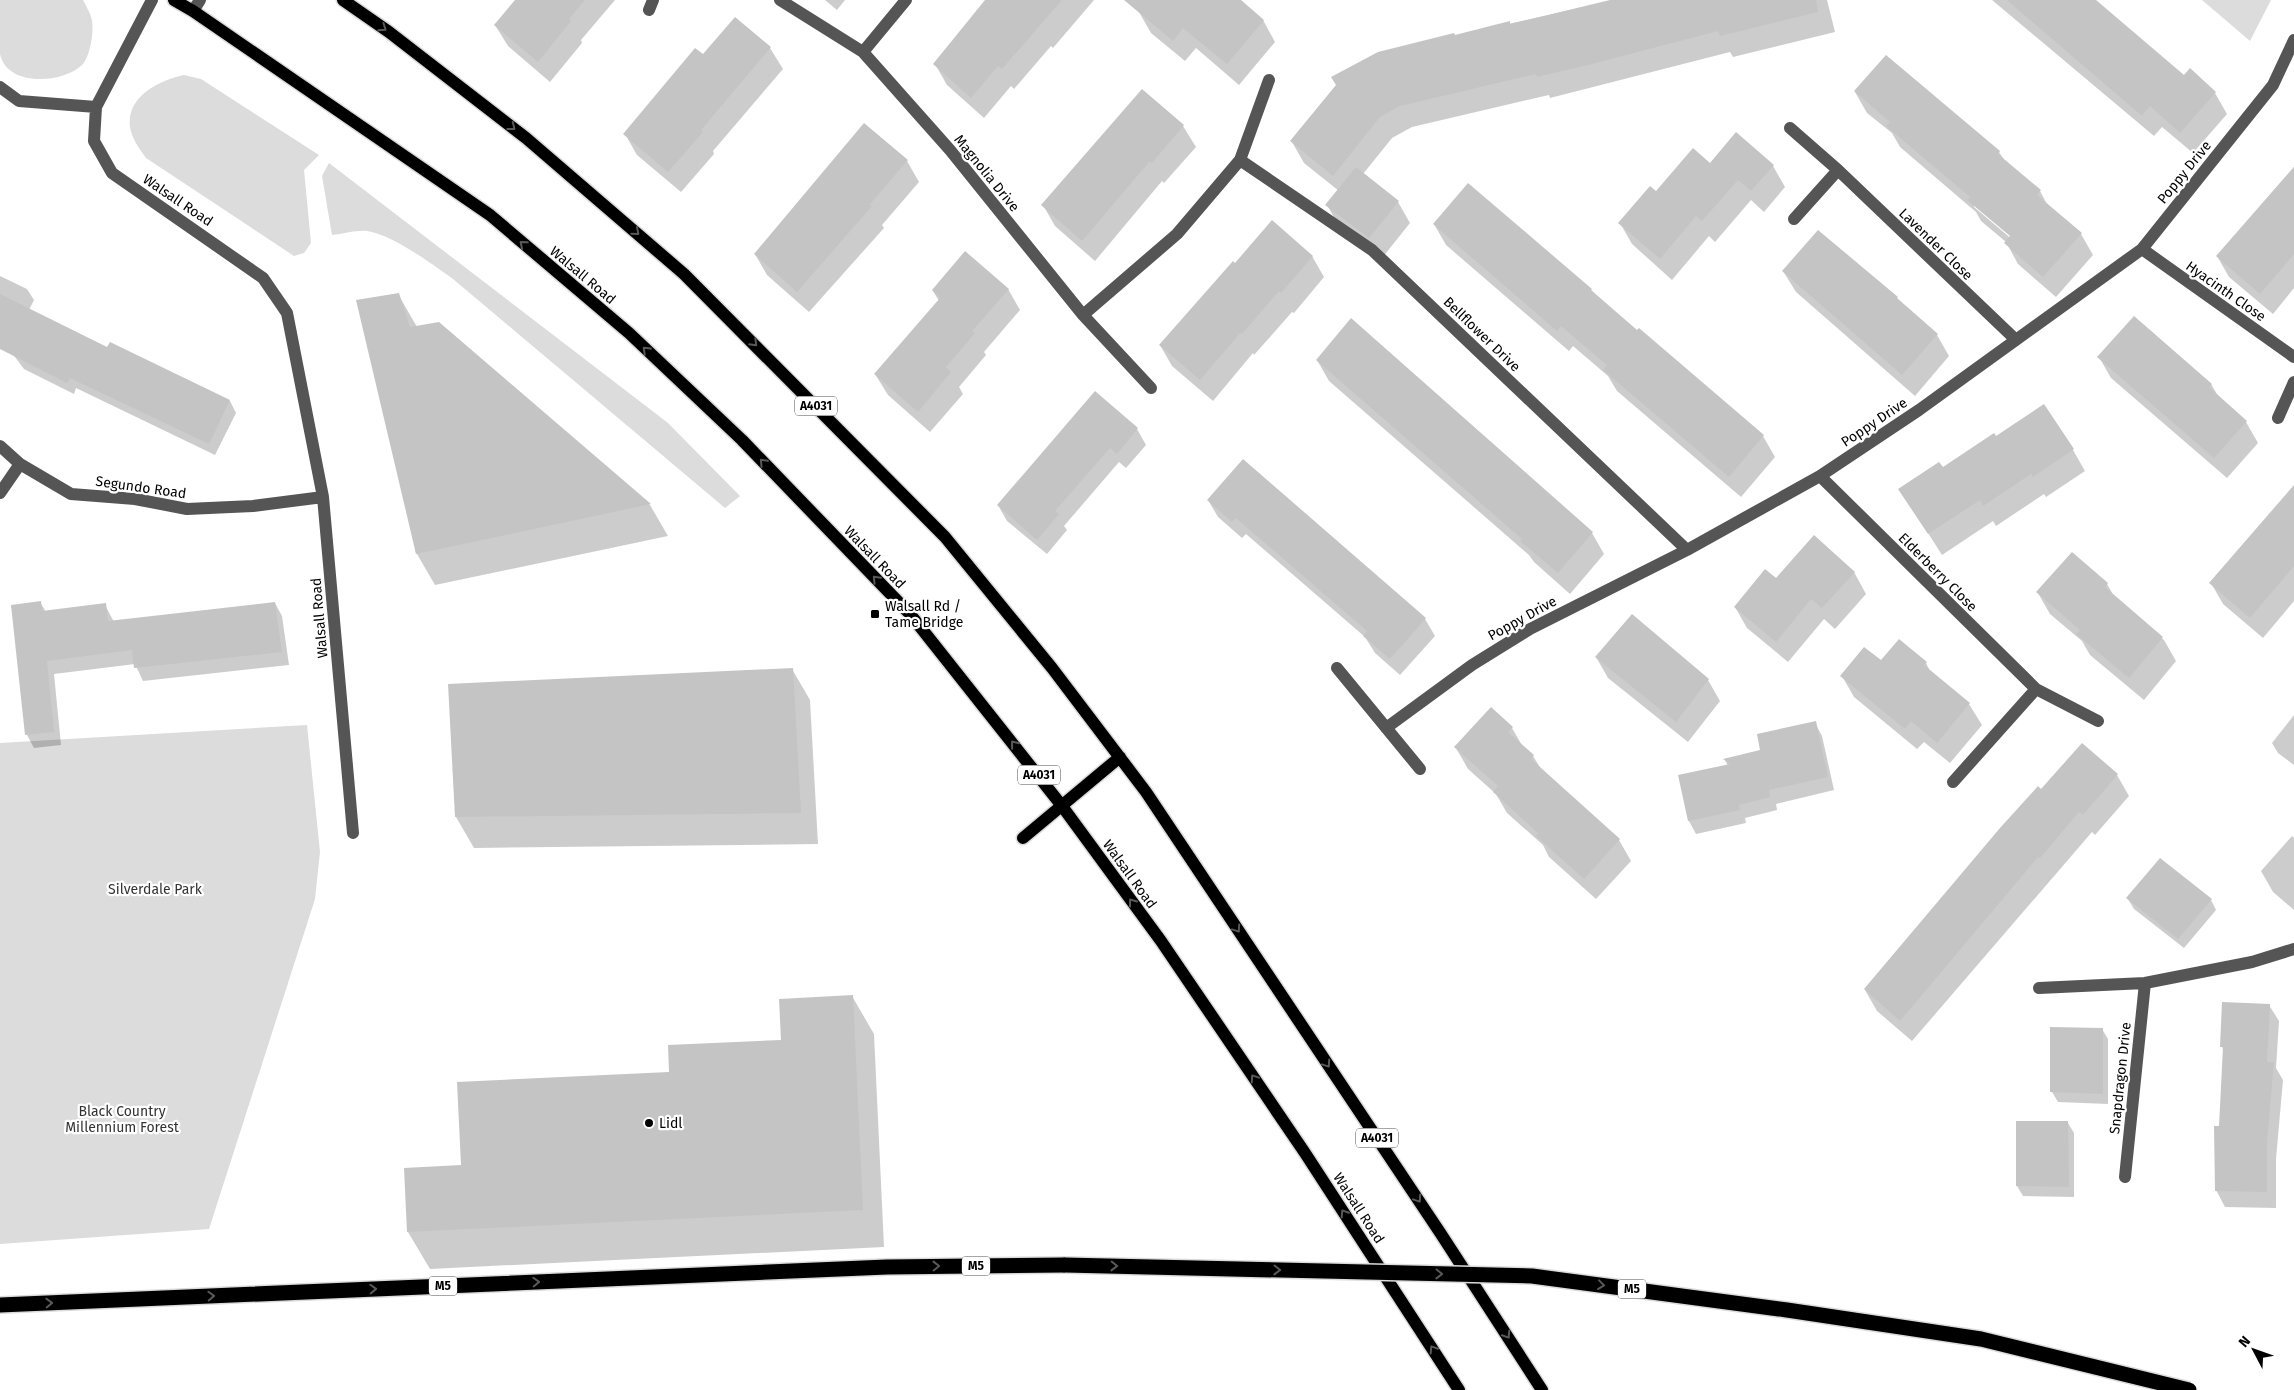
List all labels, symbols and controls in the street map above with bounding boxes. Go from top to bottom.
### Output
one-way arrow [377,22,387,31]
one-way arrow [506,121,515,129]
street label: Magnolia Drive [950,131,1023,215]
street label: Poppy Drive [2154,137,2215,207]
street label: Walsall Road [139,171,216,230]
street label: Lavender Close [1895,205,1976,284]
one-way arrow [630,226,639,235]
one-way arrow [520,241,529,249]
street label: Walsall Road [546,243,619,308]
street label: Hyacinth Close [2182,258,2269,325]
street label: Bellflower Drive [1440,293,1524,375]
one-way arrow [748,338,757,347]
one-way arrow [643,347,652,356]
street label: Poppy Drive [1838,394,1910,451]
road number: A4031 [795,396,837,416]
one-way arrow [760,459,769,468]
street label: Segundo Road [95,473,187,502]
street label: Walsall Road [840,522,909,592]
street label: Elderberry Close [1895,529,1981,615]
one-way arrow [873,576,882,585]
street label: Walsall Road [308,577,331,659]
street label: Poppy Drive [1485,593,1560,644]
place label: Walsall Rd / Tame Bridge [885,598,963,631]
marker: Walsall Rd / Tame Bridge [869,608,881,620]
one-way arrow [1011,740,1020,750]
road number: A4031 [1018,766,1060,784]
street label: Walsall Road [1099,837,1160,912]
park label: Silverdale Park [108,881,203,898]
one-way arrow [1129,898,1138,908]
one-way arrow [1230,924,1240,933]
street label: Snapdragon Drive [2106,1021,2135,1135]
one-way arrow [1321,1058,1330,1068]
one-way arrow [1251,1074,1260,1083]
park label: Black Country Millennium Forest [65,1103,180,1136]
place label: Lidl [659,1115,682,1132]
marker: Lidl [643,1117,655,1129]
road number: A4031 [1356,1128,1398,1148]
street label: Walsall Road [1329,1170,1388,1247]
one-way arrow [1412,1193,1421,1203]
one-way arrow [1341,1209,1351,1218]
road number: M5 [962,1256,990,1276]
one-way arrow [932,1261,940,1271]
one-way arrow [1110,1261,1118,1271]
one-way arrow [1273,1265,1281,1275]
one-way arrow [1436,1269,1443,1279]
road number: M5 [429,1276,457,1295]
one-way arrow [532,1276,540,1287]
one-way arrow [1597,1279,1605,1290]
road number: M5 [1618,1280,1646,1298]
one-way arrow [370,1283,378,1294]
one-way arrow [207,1290,215,1301]
one-way arrow [45,1298,53,1308]
north arrow [2229,1325,2279,1375]
one-way arrow [1501,1329,1510,1339]
text: N [2235,1333,2254,1351]
one-way arrow [1430,1345,1439,1355]

